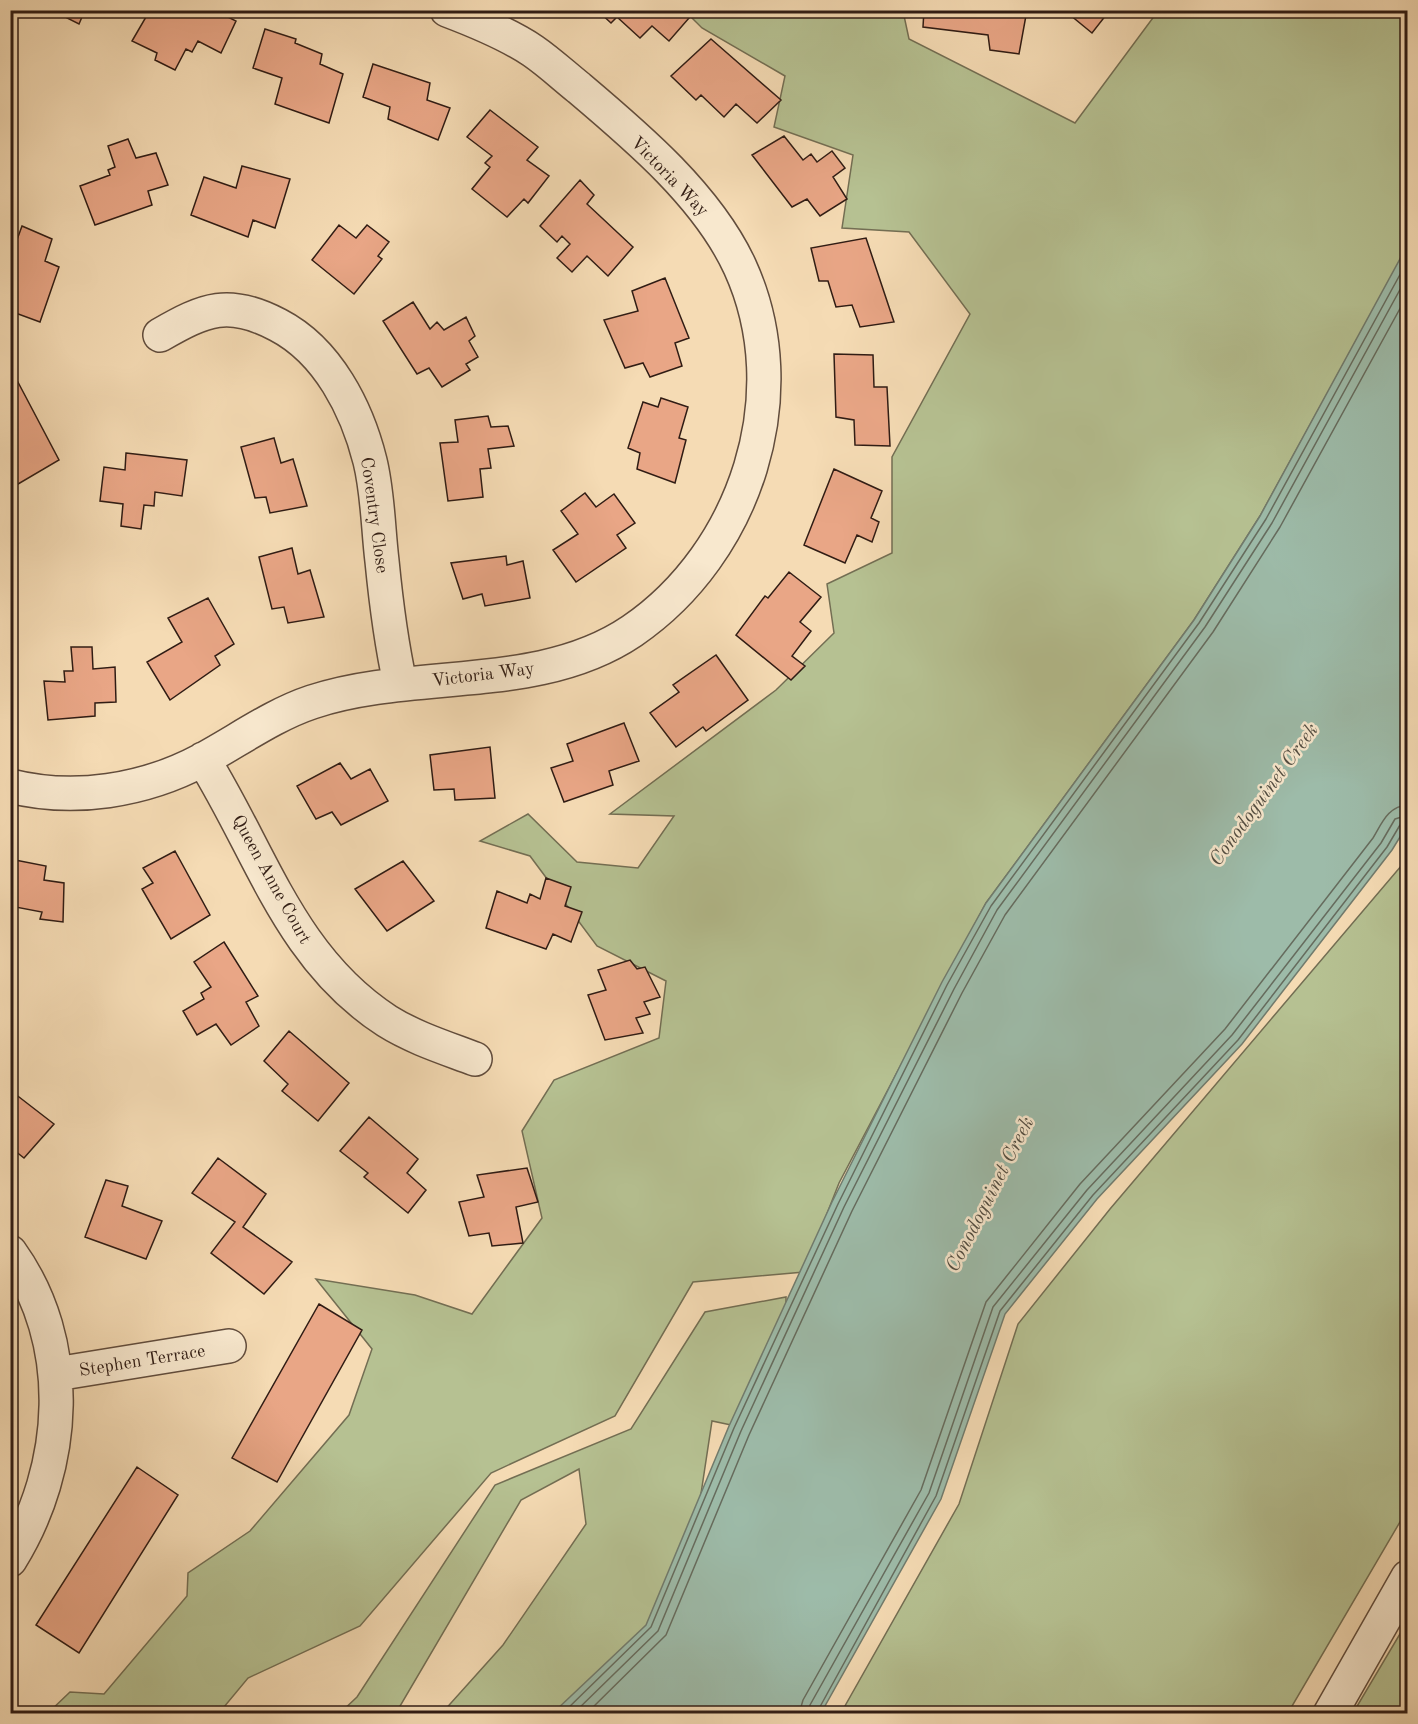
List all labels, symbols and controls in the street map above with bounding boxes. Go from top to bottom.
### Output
street label: Victoria Way [627,133,712,220]
street label: Coventry Close [357,456,391,574]
street label: Victoria Way [431,660,536,690]
water label: Conodoguinet Creek [1206,720,1323,870]
street label: Queen Anne Court [228,812,314,947]
water label: Conodoguinet Creek [943,1114,1039,1276]
street label: Stephen Terrace [78,1342,207,1380]

